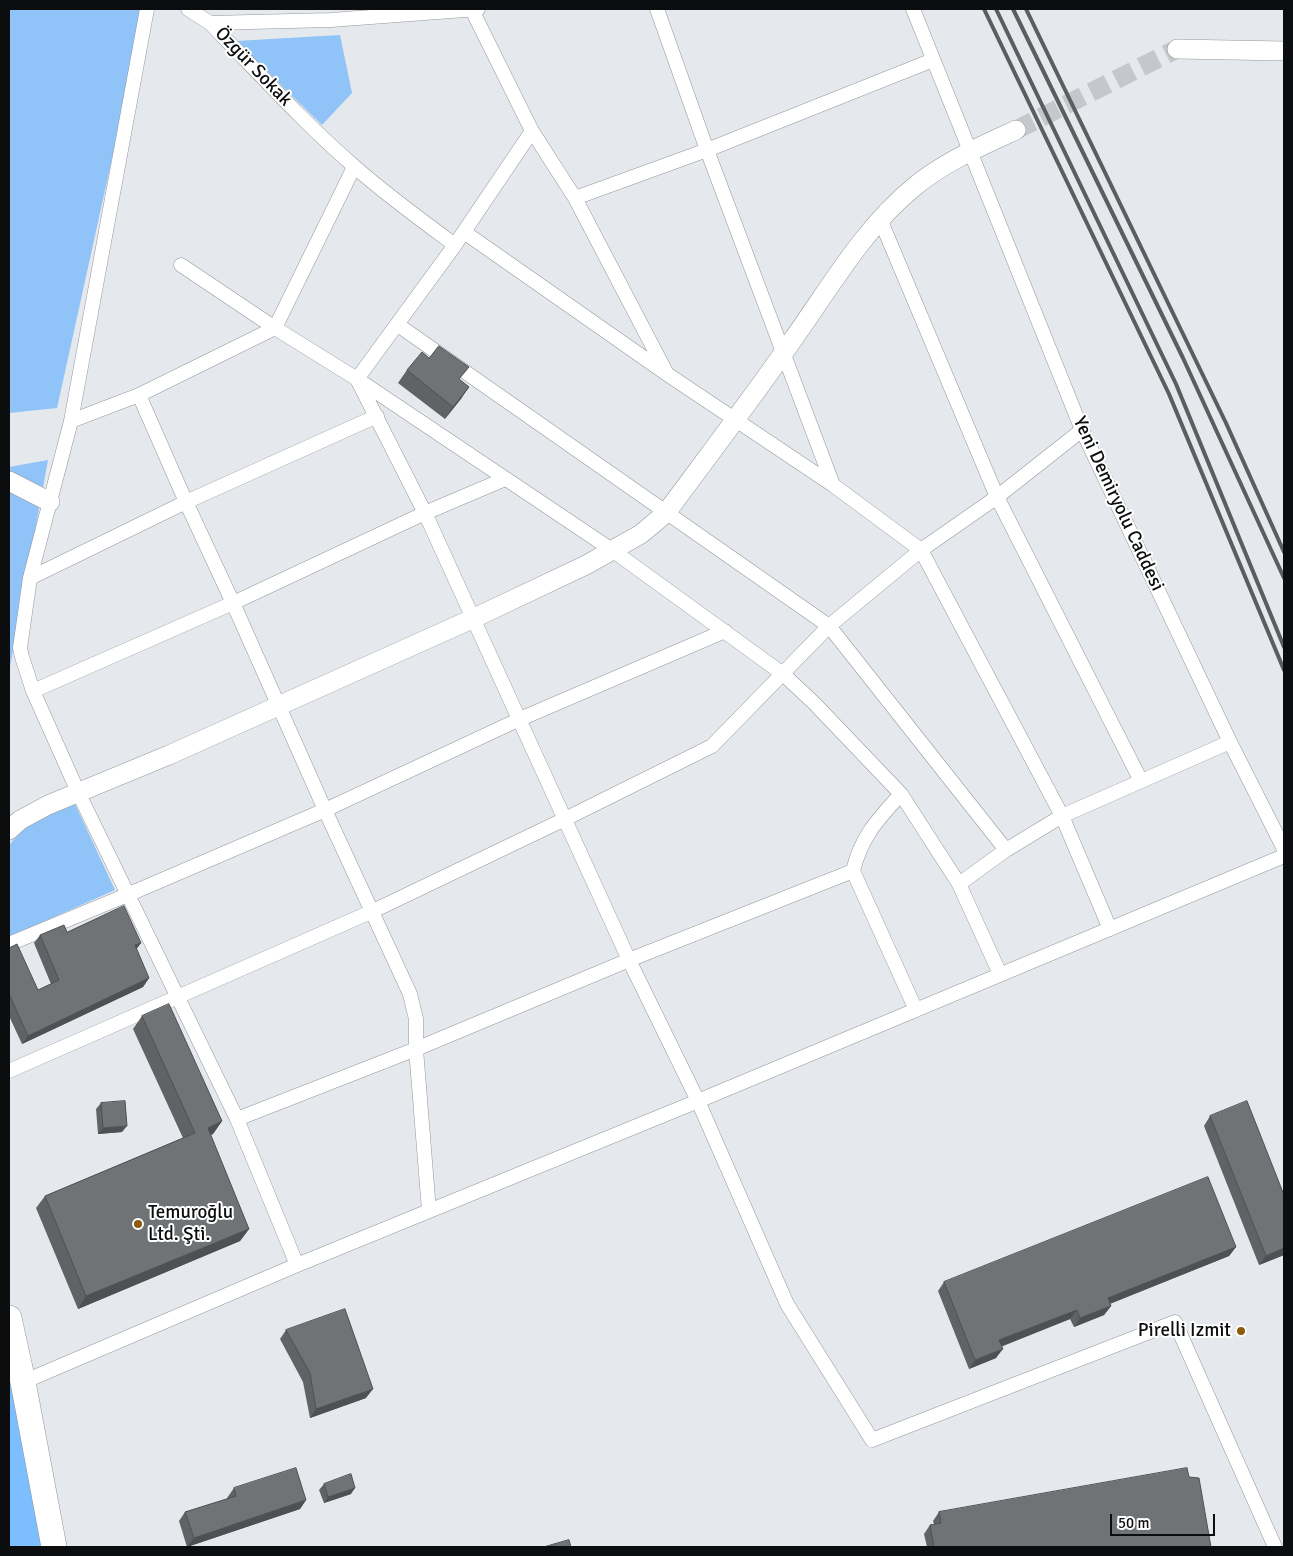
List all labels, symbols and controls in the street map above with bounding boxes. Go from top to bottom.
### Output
street label: Özgür Sokak [210,23,296,111]
street label: Yeni Demiryolu Caddesi [1068,413,1168,595]
place label: Temuroğlu Ltd. Şti. [148,1202,233,1246]
marker: Temuroğlu Ltd. Şti. [132,1218,144,1230]
place label: Pirelli Izmit [1138,1320,1231,1342]
marker: Pirelli Izmit [1235,1325,1247,1337]
scale bar [1113,1504,1218,1536]
text: 50 m [1118,1514,1149,1532]

